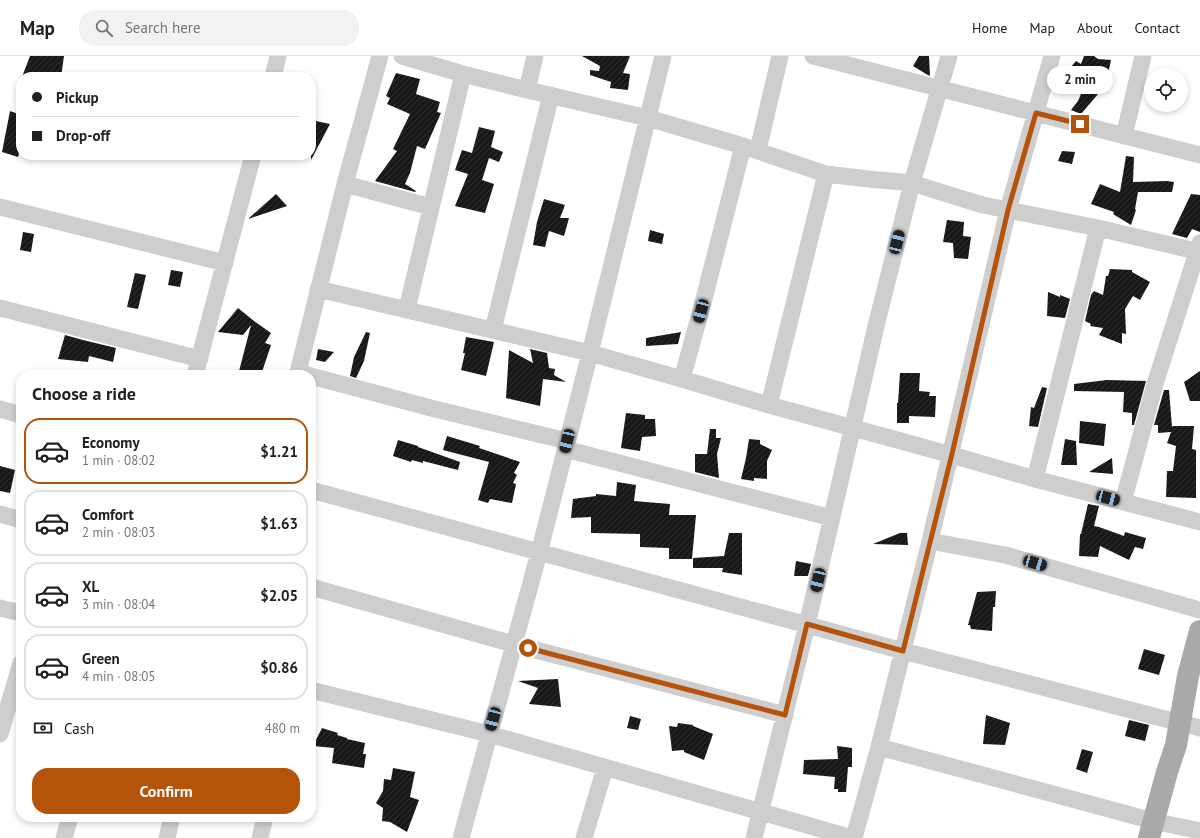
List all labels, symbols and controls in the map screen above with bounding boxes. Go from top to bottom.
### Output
search box [79,10,359,46]
text: Map [20,16,55,40]
icon: search [93,17,115,39]
text: Search here [125,18,201,37]
text: Home [972,19,1007,37]
text: Map [1029,19,1055,37]
text: About [1077,19,1113,37]
text: Contact [1135,19,1180,37]
callout: 2 min [1047,66,1113,94]
map controls [1144,68,1188,112]
button: locate [1144,68,1188,112]
text: 2 min [1064,71,1096,88]
text: Pickup [56,88,99,107]
route end [1071,115,1089,133]
text: Drop-off [56,126,110,145]
car [888,229,906,255]
car [692,298,710,324]
text: Choose a ride [32,382,136,405]
car [558,428,576,454]
icon: car [34,433,70,469]
text: Economy [82,433,140,452]
text: $1.21 [260,442,298,461]
text: 1 min · 08:02 [82,452,155,469]
car [1095,489,1121,507]
icon: car [34,505,70,541]
text: Comfort [82,505,134,524]
text: $1.63 [260,514,298,533]
text: 2 min · 08:03 [82,524,155,541]
car [1022,554,1048,572]
car [809,567,827,593]
icon: car [34,577,70,613]
text: XL [82,577,99,596]
text: $2.05 [260,586,298,605]
text: 3 min · 08:04 [82,596,155,613]
route start [519,639,537,657]
icon: car [34,649,70,685]
text: Green [82,649,120,668]
text: $0.86 [260,658,298,677]
text: 4 min · 08:05 [82,668,155,685]
car [484,706,502,732]
icon: cash [32,717,54,739]
text: Cash [64,719,94,738]
text: 480 m [265,720,300,737]
button: Confirm [32,768,300,814]

